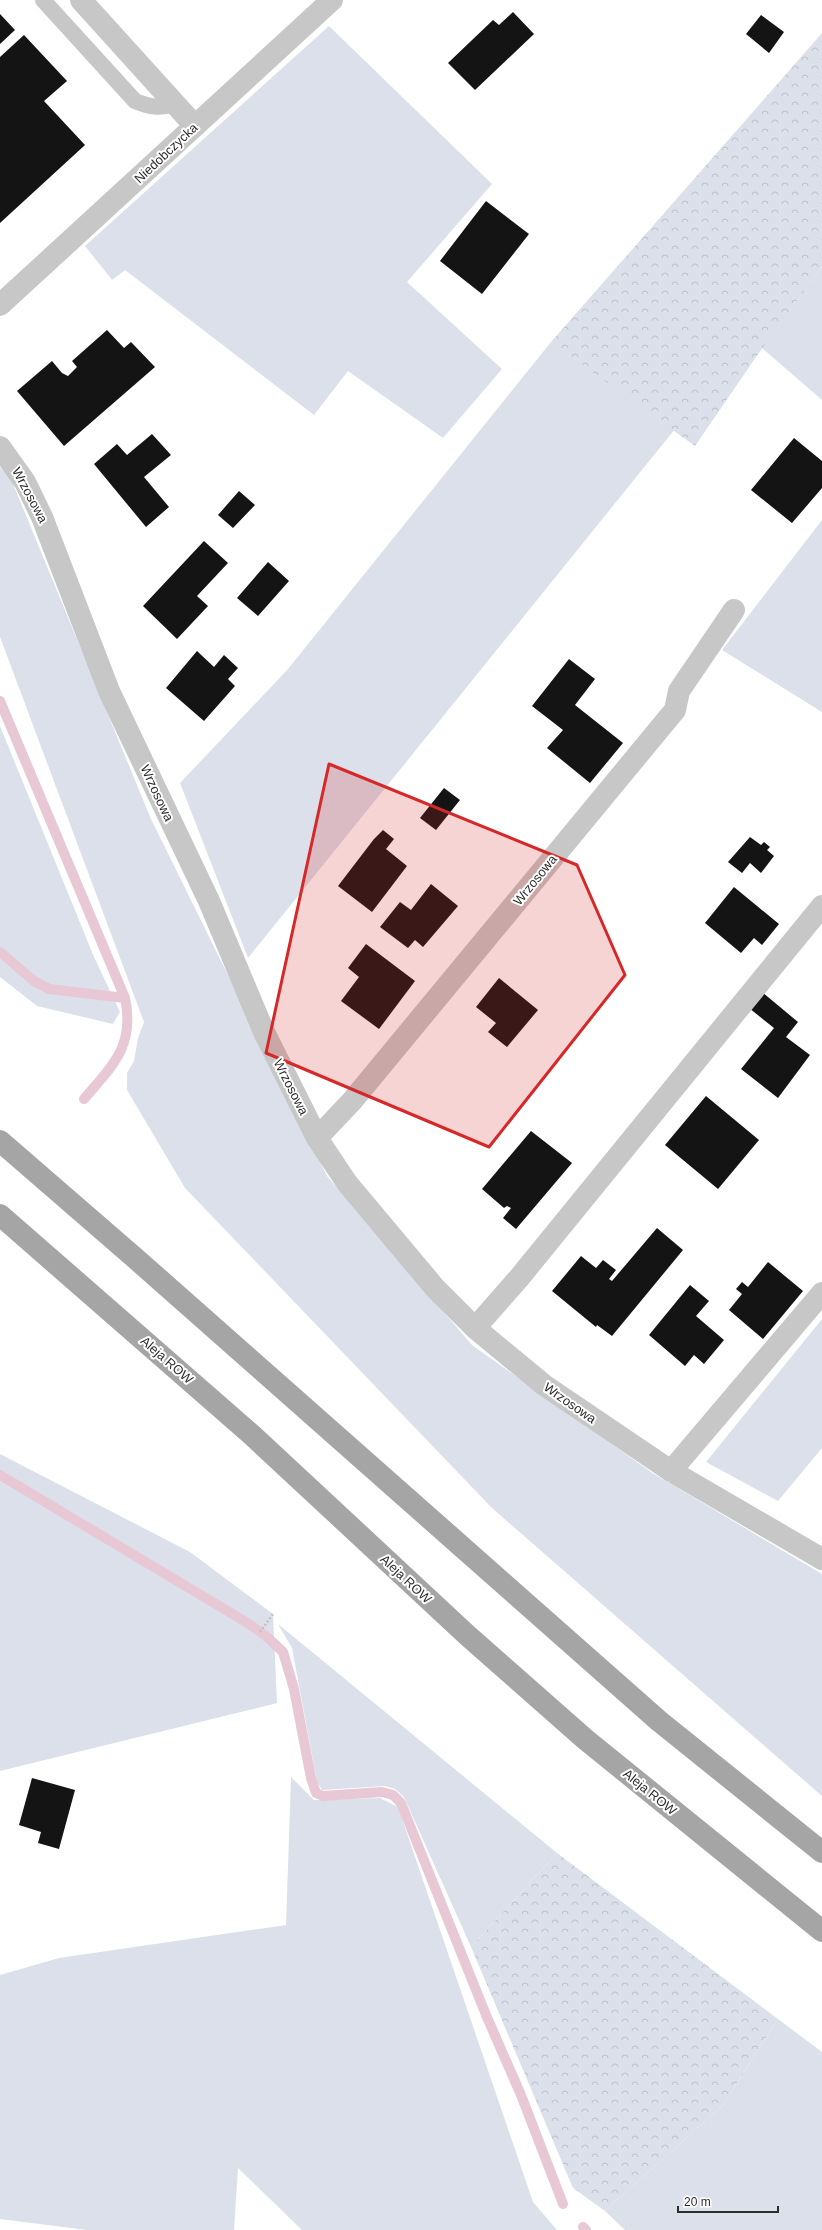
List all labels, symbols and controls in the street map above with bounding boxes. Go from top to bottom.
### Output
street label: Niedobczycka [131,119,201,186]
street label: Wrzosowa [9,465,51,526]
street label: Wrzosowa [137,762,177,824]
street label: Wrzosowa [510,851,560,908]
street label: Wrzosowa [271,1057,312,1118]
street label: Aleja ROW [138,1333,197,1387]
street label: Wrzosowa [541,1380,600,1427]
street label: Aleja ROW [377,1552,435,1607]
street label: Aleja ROW [620,1766,680,1819]
scale bar [678,2188,778,2214]
text: 20 m [684,2195,711,2209]

